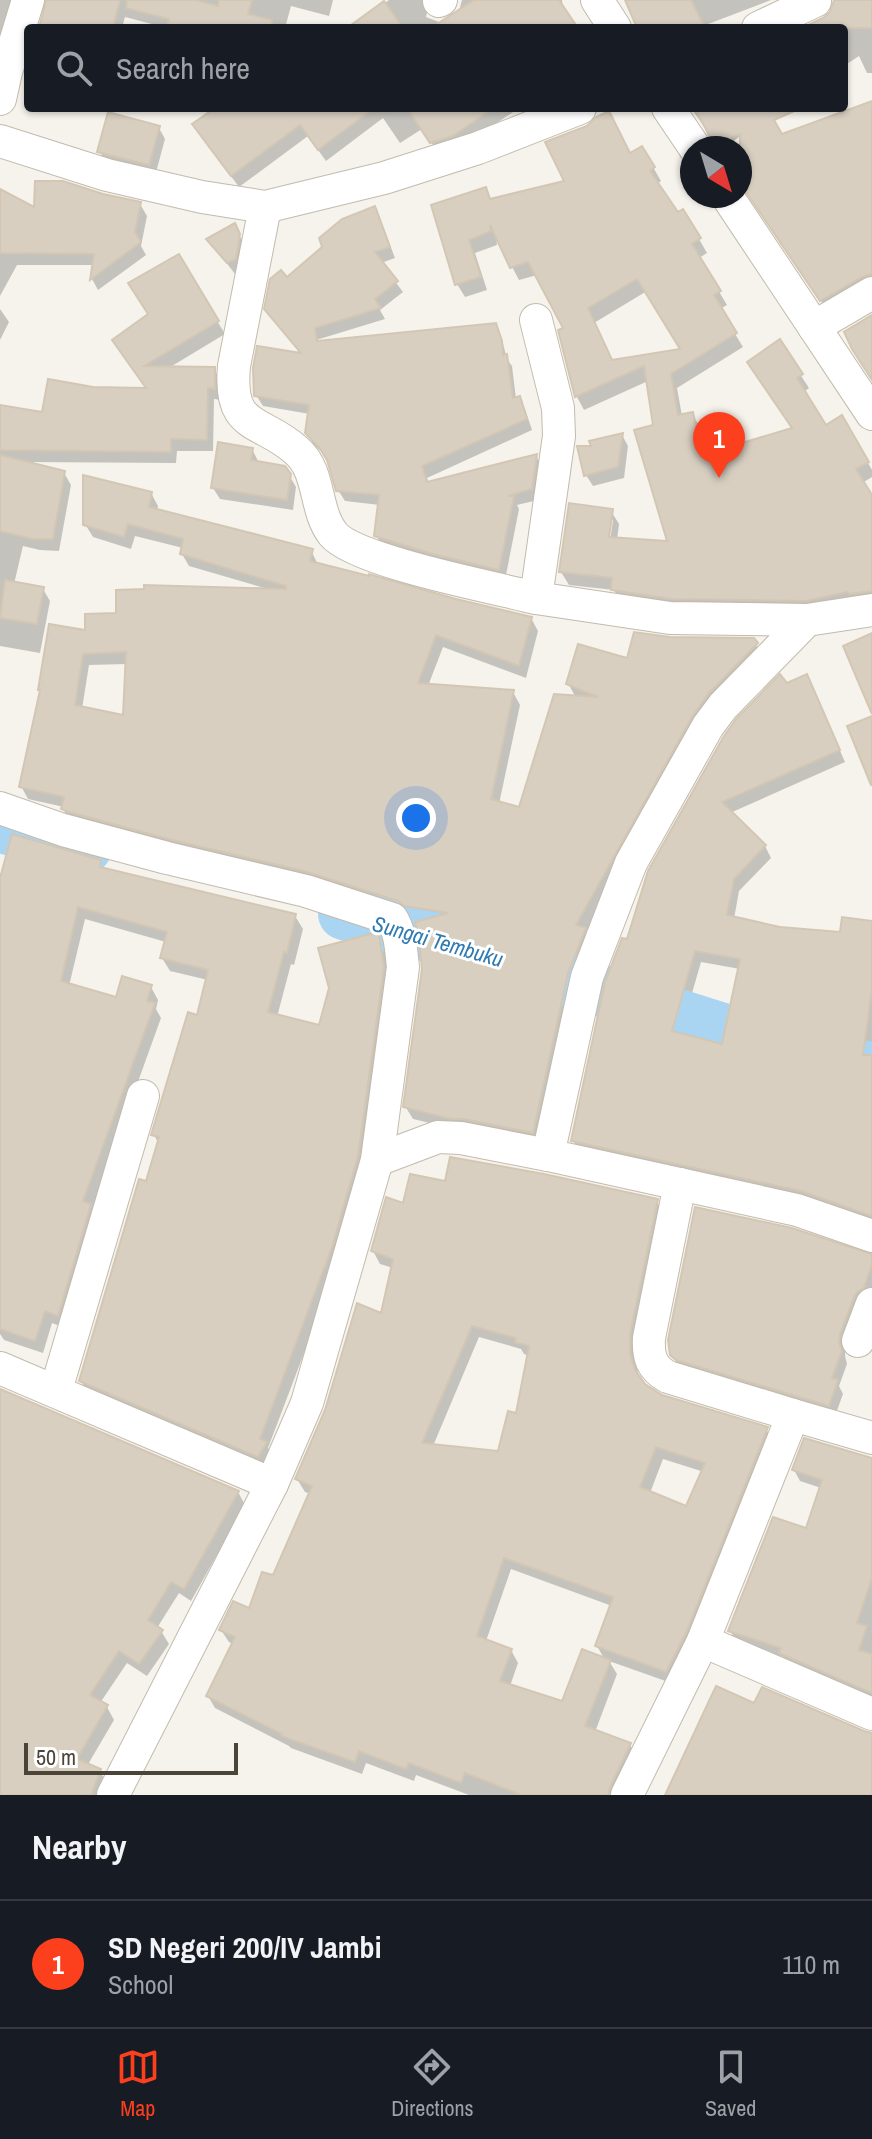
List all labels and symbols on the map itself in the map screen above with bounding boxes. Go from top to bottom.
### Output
north arrow [680,136,752,208]
pin: 1 [693,412,745,478]
your location [396,798,436,838]
water label: Sungai Tembuku [369,908,507,974]
scale bar [24,1739,238,1775]

